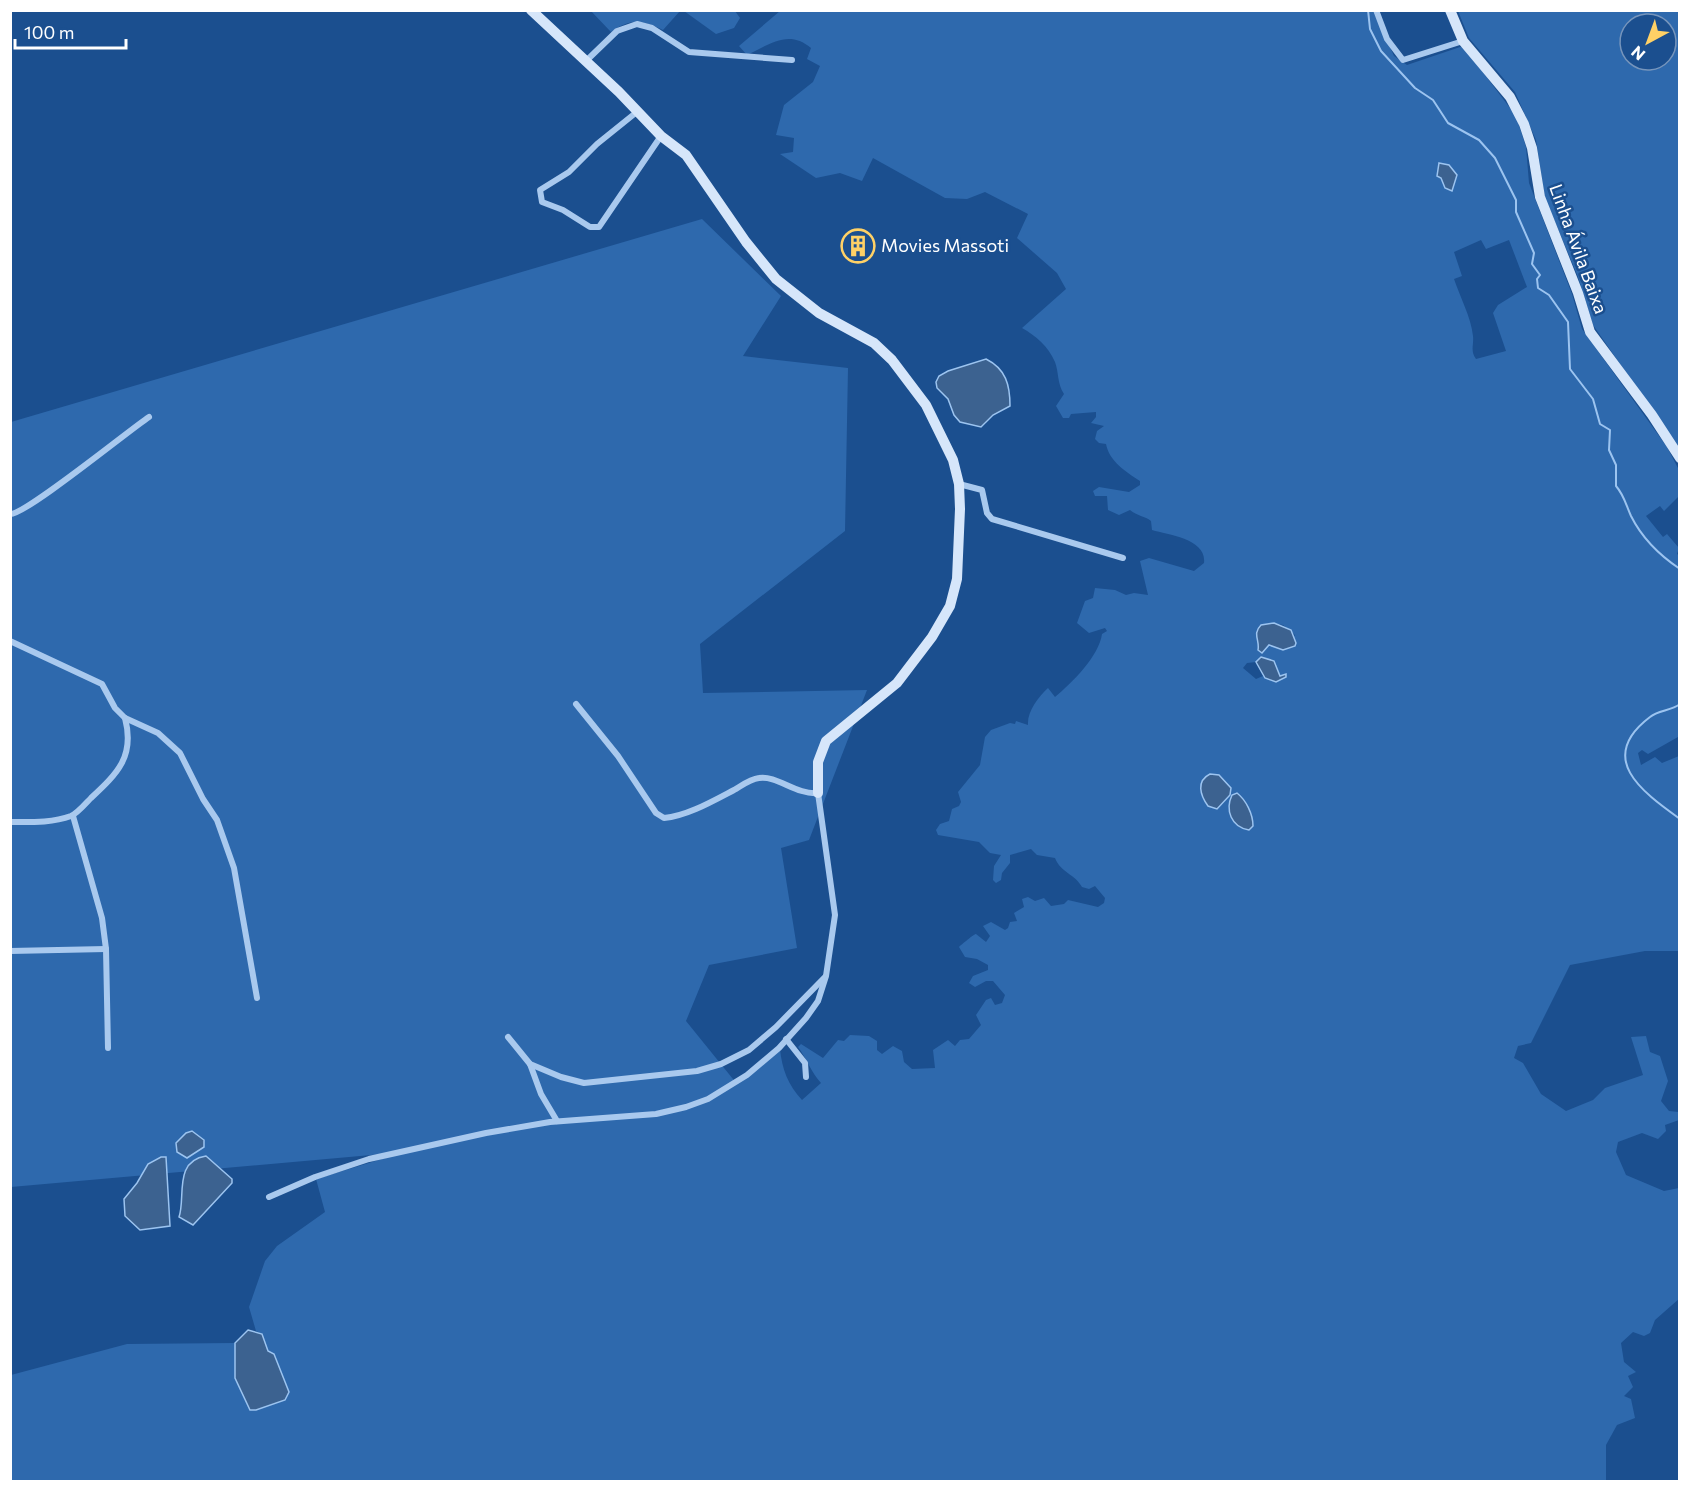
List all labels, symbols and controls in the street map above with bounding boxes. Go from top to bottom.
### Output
scale bar [15,12,126,50]
north arrow [1618,12,1678,72]
text: 100 m [24,21,74,43]
text: N [1627,43,1649,65]
street label: Linha Ávila Baixa [1545,181,1613,316]
building icon: Movies Massoti [840,228,876,264]
place label: Movies Massoti [881,234,1009,256]

